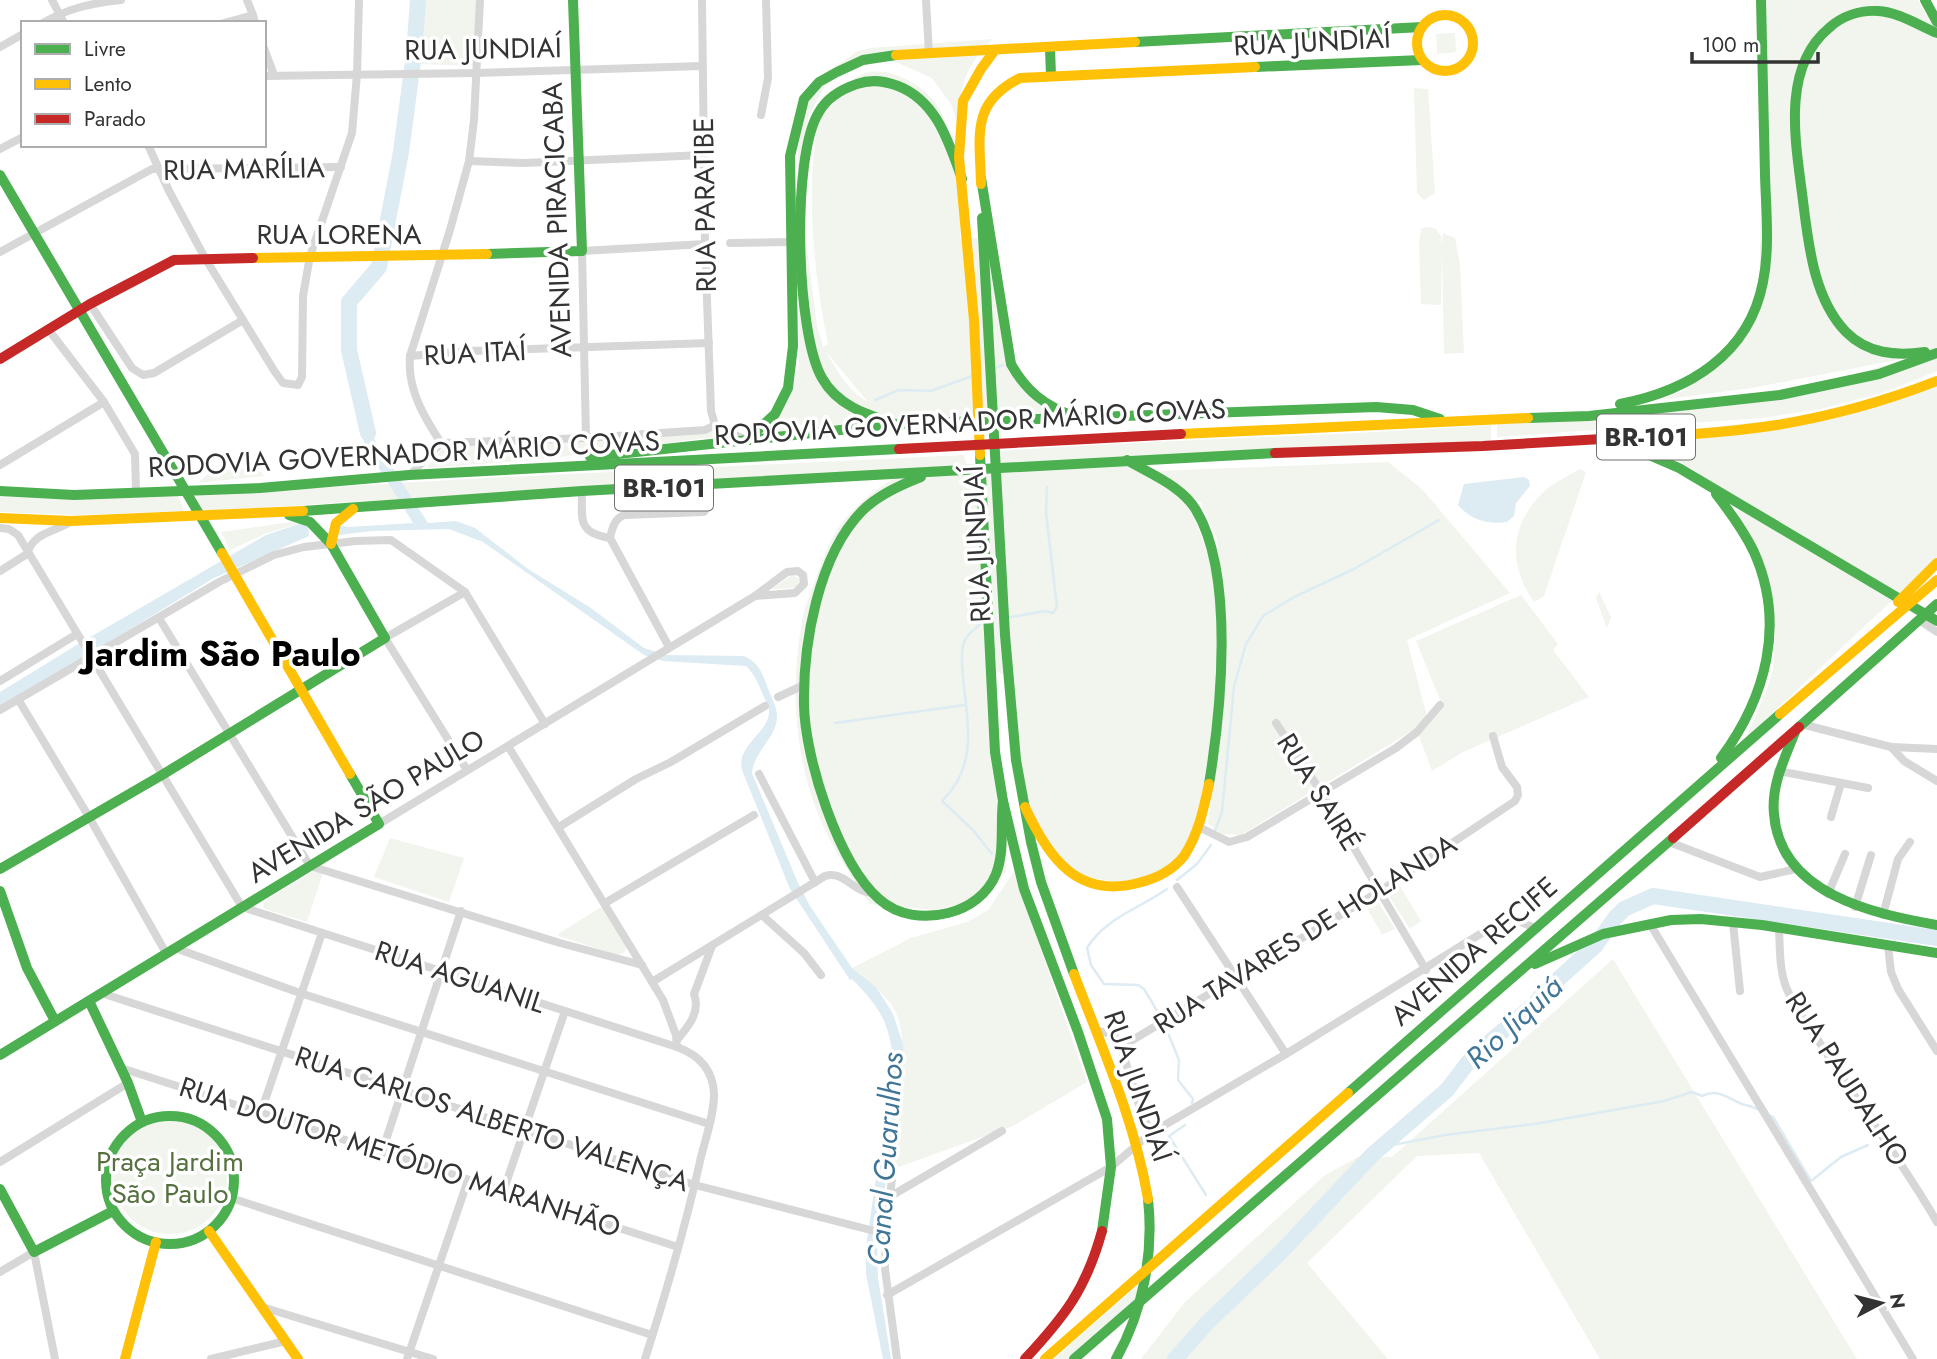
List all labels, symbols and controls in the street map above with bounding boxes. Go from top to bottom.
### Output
street label: RUA JUNDIAÍ [1232,17,1393,67]
legend [21,21,266,147]
scale bar [1692,21,1818,65]
street label: RUA JUNDIAÍ [404,27,563,71]
text: 100 m [1702,30,1759,60]
text: Livre [84,34,126,64]
text: Lento [84,69,132,99]
street label: AVENIDA PIRACICABA [532,81,582,358]
text: Parado [84,104,146,134]
street label: RUA PARATIBE [683,117,727,293]
street label: RUA MARÍLIA [163,147,326,191]
street label: RUA LORENA [256,214,422,255]
street label: RUA ITAÍ [423,330,528,376]
street label: RODOVIA GOVERNADOR MÁRIO COVAS [713,388,1227,456]
road number: BR-101 [1597,414,1695,460]
street label: RODOVIA GOVERNADOR MÁRIO COVAS [147,420,661,488]
street label: RUA JUNDIAÍ [952,463,1002,624]
road number: BR-101 [615,466,713,510]
district label: Jardim São Paulo [77,629,361,679]
street label: AVENIDA SÃO PAULO [240,719,492,893]
street label: RUA SAIRÉ [1267,725,1371,859]
street label: RUA TAVARES DE HOLANDA [1146,824,1465,1044]
street label: AVENIDA RECIFE [1381,867,1567,1035]
street label: RUA AGUANIL [370,930,551,1024]
water label: Rio Jiquiá [1456,965,1573,1078]
street label: RUA PAUDALHO [1775,984,1919,1174]
street label: RUA JUNDIAÍ [1093,1005,1183,1168]
street label: RUA CARLOS ALBERTO VALENÇA [290,1036,695,1202]
water label: Canal Guarulhos [856,1051,914,1267]
street label: RUA DOUTOR METÓDIO MARANHÃO [174,1066,626,1248]
park label: Praça Jardim São Paulo [96,1141,244,1214]
north arrow [1846,1268,1916,1338]
text: N [1883,1292,1912,1310]

